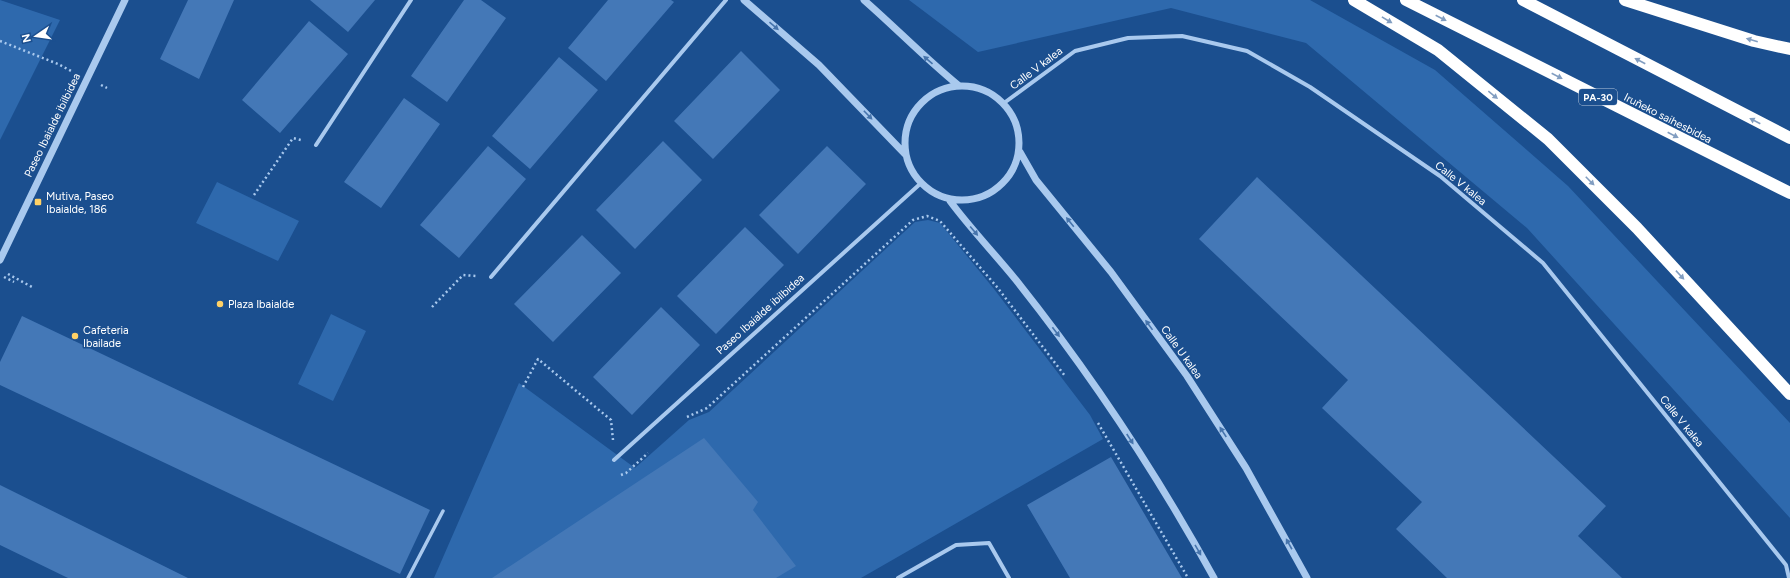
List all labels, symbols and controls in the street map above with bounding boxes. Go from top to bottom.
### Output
one-way arrow [1435,14,1447,21]
north arrow [16,16,56,56]
one-way arrow [1382,16,1392,24]
one-way arrow [768,21,779,30]
text: N [19,33,34,44]
one-way arrow [1746,37,1758,43]
street label: Calle V kalea [1008,44,1065,92]
one-way arrow [923,55,933,65]
one-way arrow [1634,58,1646,64]
street label: Paseo Ibaialde ibilbidea [22,71,83,179]
one-way arrow [1552,73,1563,79]
road number: PA-30 [1579,89,1617,105]
one-way arrow [1488,91,1499,99]
street label: Iruñeko saihesbidea [1622,91,1714,146]
one-way arrow [863,110,873,120]
one-way arrow [1749,118,1761,124]
one-way arrow [1668,131,1679,138]
street label: Calle V kalea [1432,159,1489,208]
one-way arrow [1585,176,1595,186]
place label: Mutiva, Paseo Ibaialde, 186 [46,190,114,216]
marker: Mutiva, Paseo Ibaialde, 186 [33,197,43,207]
one-way arrow [1065,216,1074,227]
one-way arrow [970,226,979,236]
one-way arrow [1676,270,1685,280]
street label: Paseo Ibaialde ibilbidea [714,271,807,357]
place label: Plaza Ibaialde [228,298,294,311]
marker: Plaza Ibaialde [215,299,225,309]
one-way arrow [1145,319,1153,330]
street label: Calle U kalea [1158,323,1205,381]
place label: Cafeteria Ibailade [83,324,129,350]
one-way arrow [1051,327,1060,338]
marker: Cafeteria Ibailade [70,331,80,341]
street label: Calle V kalea [1657,393,1706,450]
one-way arrow [1219,427,1227,437]
one-way arrow [1126,434,1134,444]
one-way arrow [1285,538,1292,550]
one-way arrow [1195,544,1202,556]

